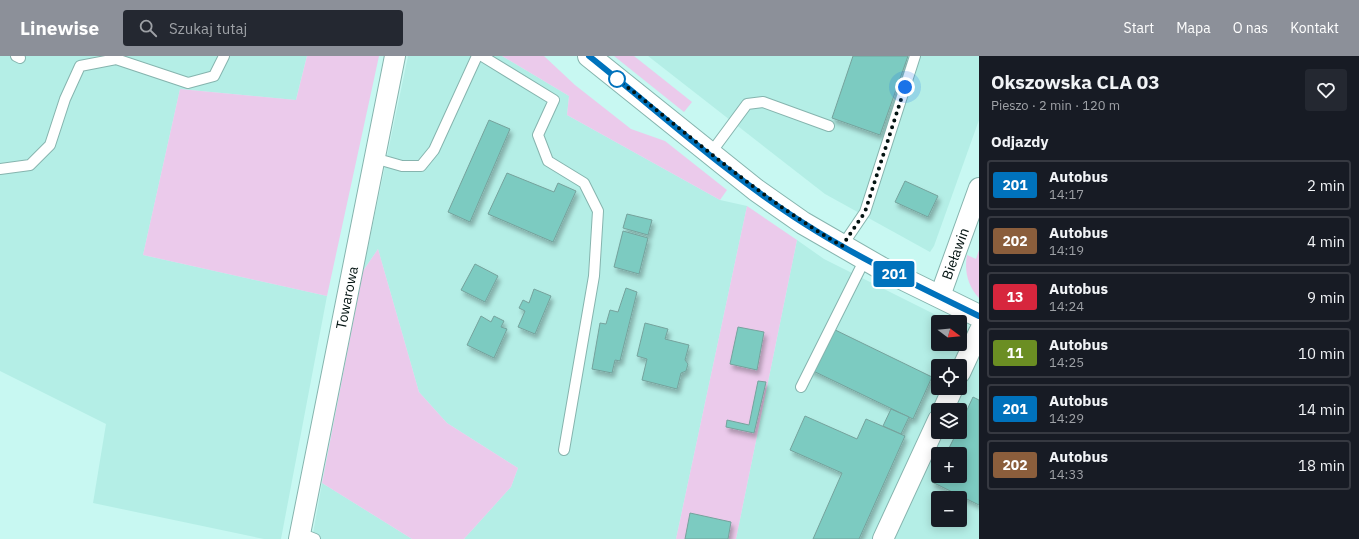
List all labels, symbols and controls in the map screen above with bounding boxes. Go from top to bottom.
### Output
search box [123,10,403,46]
text: Linewise [20,16,99,40]
icon: search [137,17,159,39]
text: Szukaj tutaj [169,19,247,38]
text: Start [1124,19,1154,37]
text: Mapa [1176,19,1211,37]
text: O nas [1233,19,1268,37]
text: Kontakt [1290,19,1339,37]
button: heart [1305,69,1347,111]
unlabelled marker [608,70,626,88]
text: Okszowska CLA 03 [991,70,1160,94]
your location [895,77,915,97]
text: Pieszo · 2 min · 120 m [991,97,1120,114]
text: Odjazdy [991,132,1048,151]
text: Autobus [1049,167,1108,186]
text: 201 [1002,176,1028,194]
text: 2 min [1307,176,1345,195]
text: 14:17 [1049,186,1084,203]
text: Autobus [1049,223,1108,242]
street label: Bieławin [938,225,973,282]
text: 202 [1002,232,1028,250]
text: 4 min [1307,232,1345,251]
text: 14:19 [1049,242,1084,259]
line badge: 201 [871,261,917,287]
street label: Towarowa [332,264,362,331]
text: 201 [881,265,907,283]
text: Autobus [1049,279,1108,298]
text: 13 [1007,288,1023,306]
text: 9 min [1307,288,1345,307]
text: 14:24 [1049,298,1084,315]
north arrow [931,315,967,351]
map controls [931,315,967,527]
text: Autobus [1049,335,1108,354]
text: 11 [1007,344,1023,362]
text: 10 min [1298,344,1345,363]
text: 14:25 [1049,354,1084,371]
button: locate [931,359,967,395]
text: Autobus [1049,391,1108,410]
text: 201 [1002,400,1028,418]
text: 14 min [1298,400,1345,419]
button: layers [931,403,967,439]
text: 14:29 [1049,410,1084,427]
button: + [931,447,967,483]
text: Autobus [1049,447,1108,466]
text: 202 [1002,456,1028,474]
text: 18 min [1298,456,1345,475]
text: 14:33 [1049,466,1084,483]
button: − [931,491,967,527]

